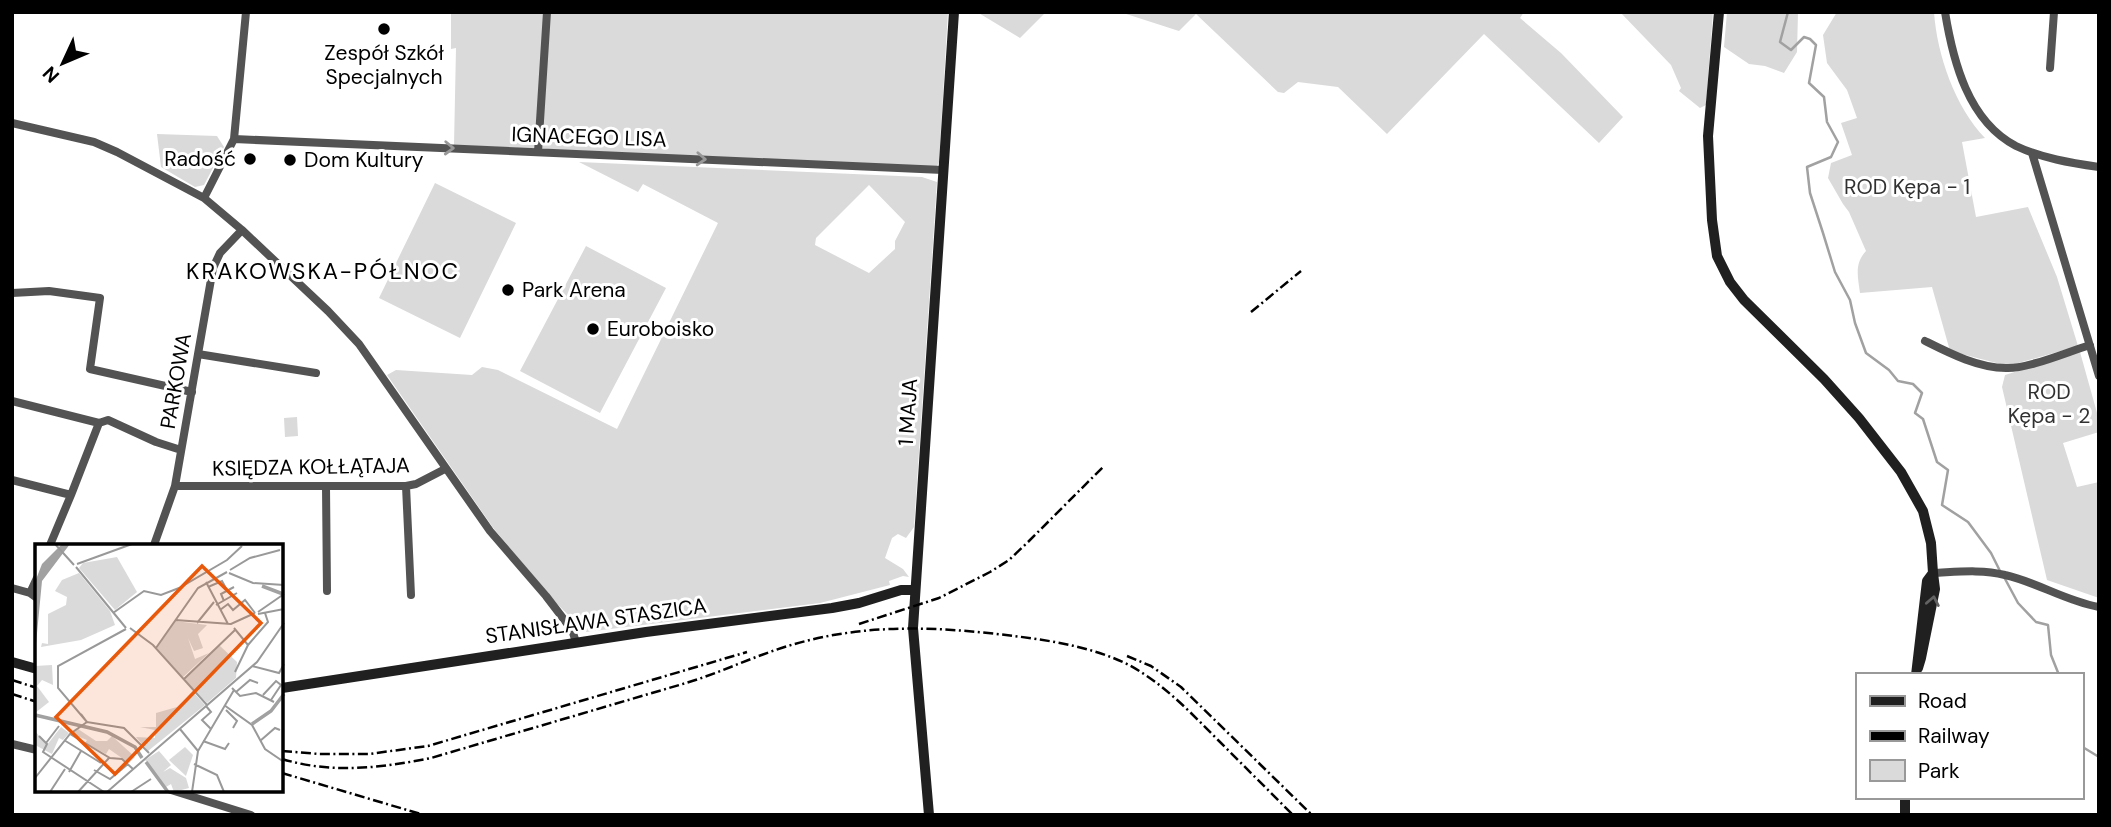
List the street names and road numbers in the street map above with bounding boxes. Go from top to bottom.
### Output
street label: IGNACEGO LISA [511,120,667,154]
street label: PARKOWA [154,331,198,431]
street label: 1 MAJA [892,377,924,447]
street label: KSIĘDZA KOŁŁĄTAJA [212,451,410,483]
street label: STANISŁAWA STASZICA [484,592,708,650]

